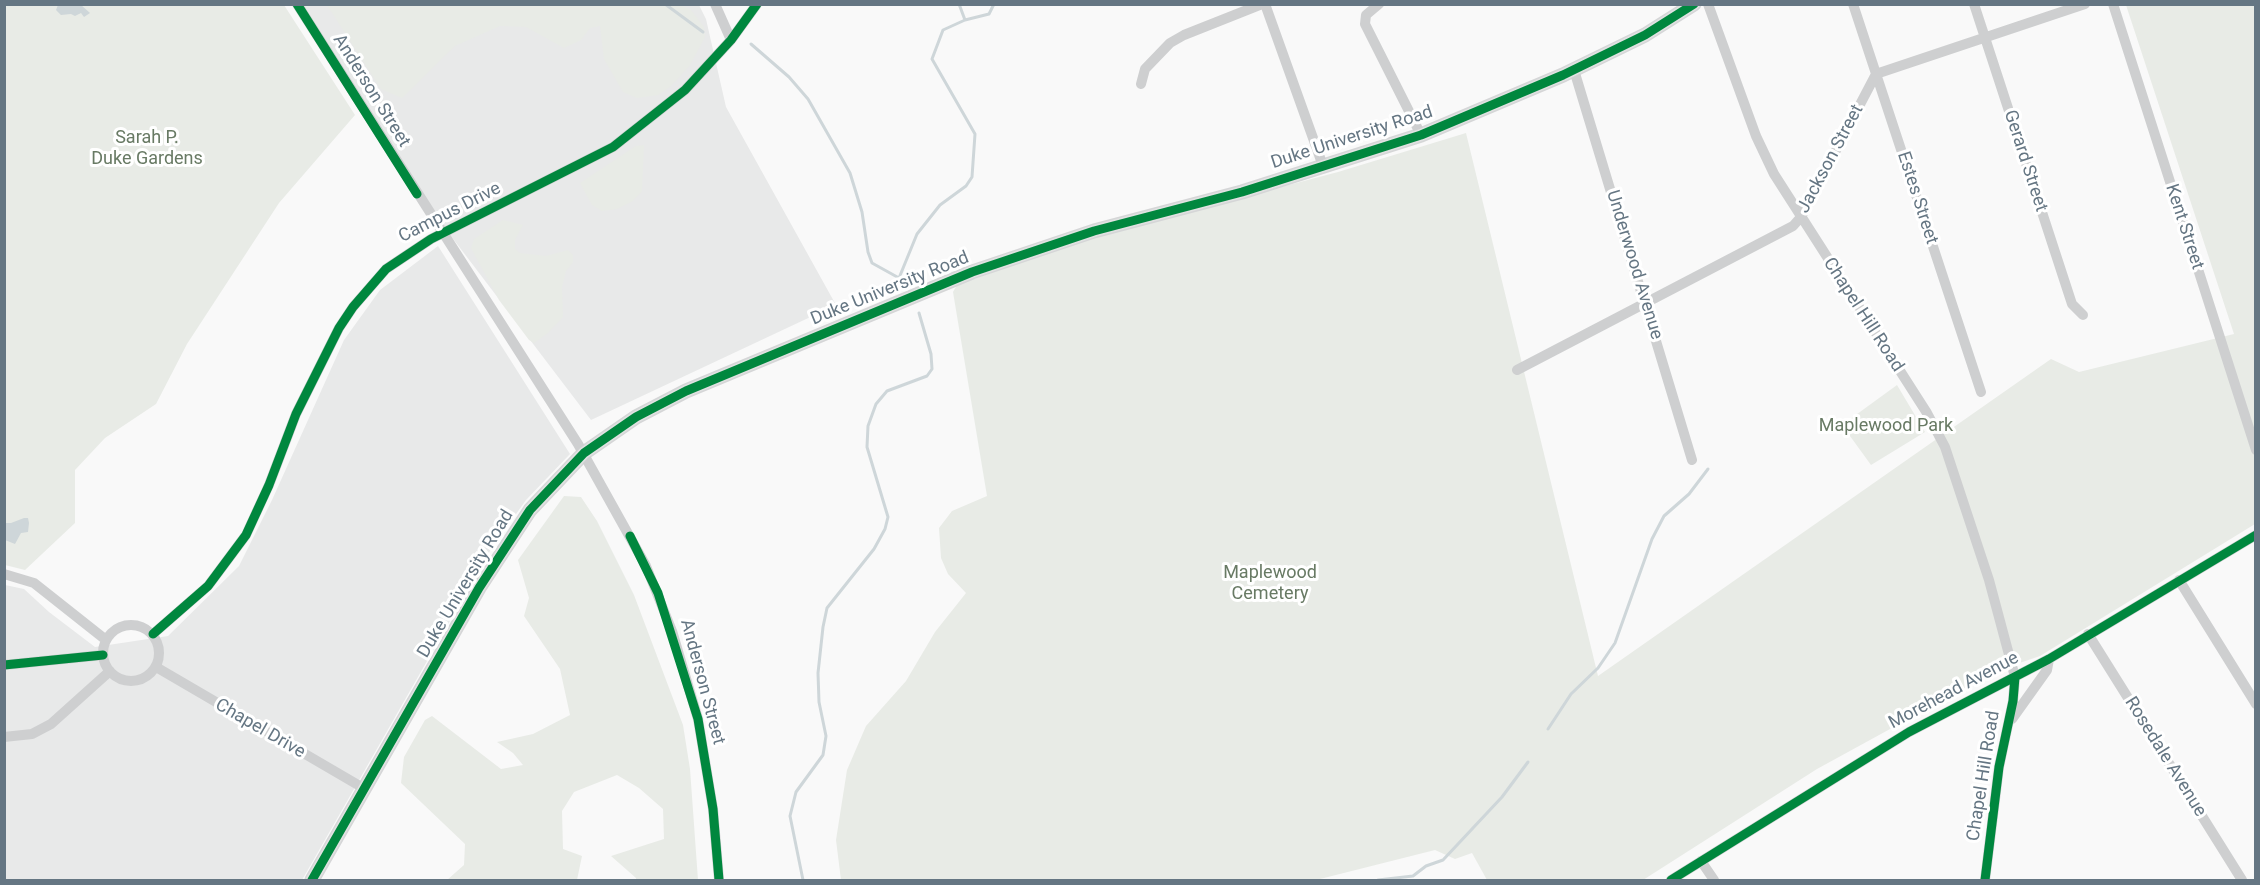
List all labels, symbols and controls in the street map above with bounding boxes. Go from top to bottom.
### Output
street label: Anderson Street [328,31,414,151]
street label: Jackson Street [1793,101,1869,217]
street label: Duke University Road [1268,102,1436,174]
street label: Gerard Street [1998,108,2052,214]
park label: Sarah P. Duke Gardens [91,127,203,170]
street label: Estes Street [1892,149,1942,247]
street label: Campus Drive [395,178,505,248]
street label: Kent Street [2160,182,2208,272]
street label: Underwood Avenue [1601,188,1667,342]
street label: Duke University Road [808,247,972,331]
street label: Chapel Hill Road [1818,254,1908,376]
park label: Maplewood Park [1819,415,1953,437]
street label: Duke University Road [413,506,519,662]
park label: Maplewood Cemetery [1223,562,1317,604]
street label: Anderson Street [675,617,729,747]
street label: Morehead Avenue [1885,648,2023,734]
street label: Rosedale Avenue [2119,693,2211,821]
street label: Chapel Drive [211,695,309,763]
street label: Chapel Hill Road [1963,709,2005,843]

